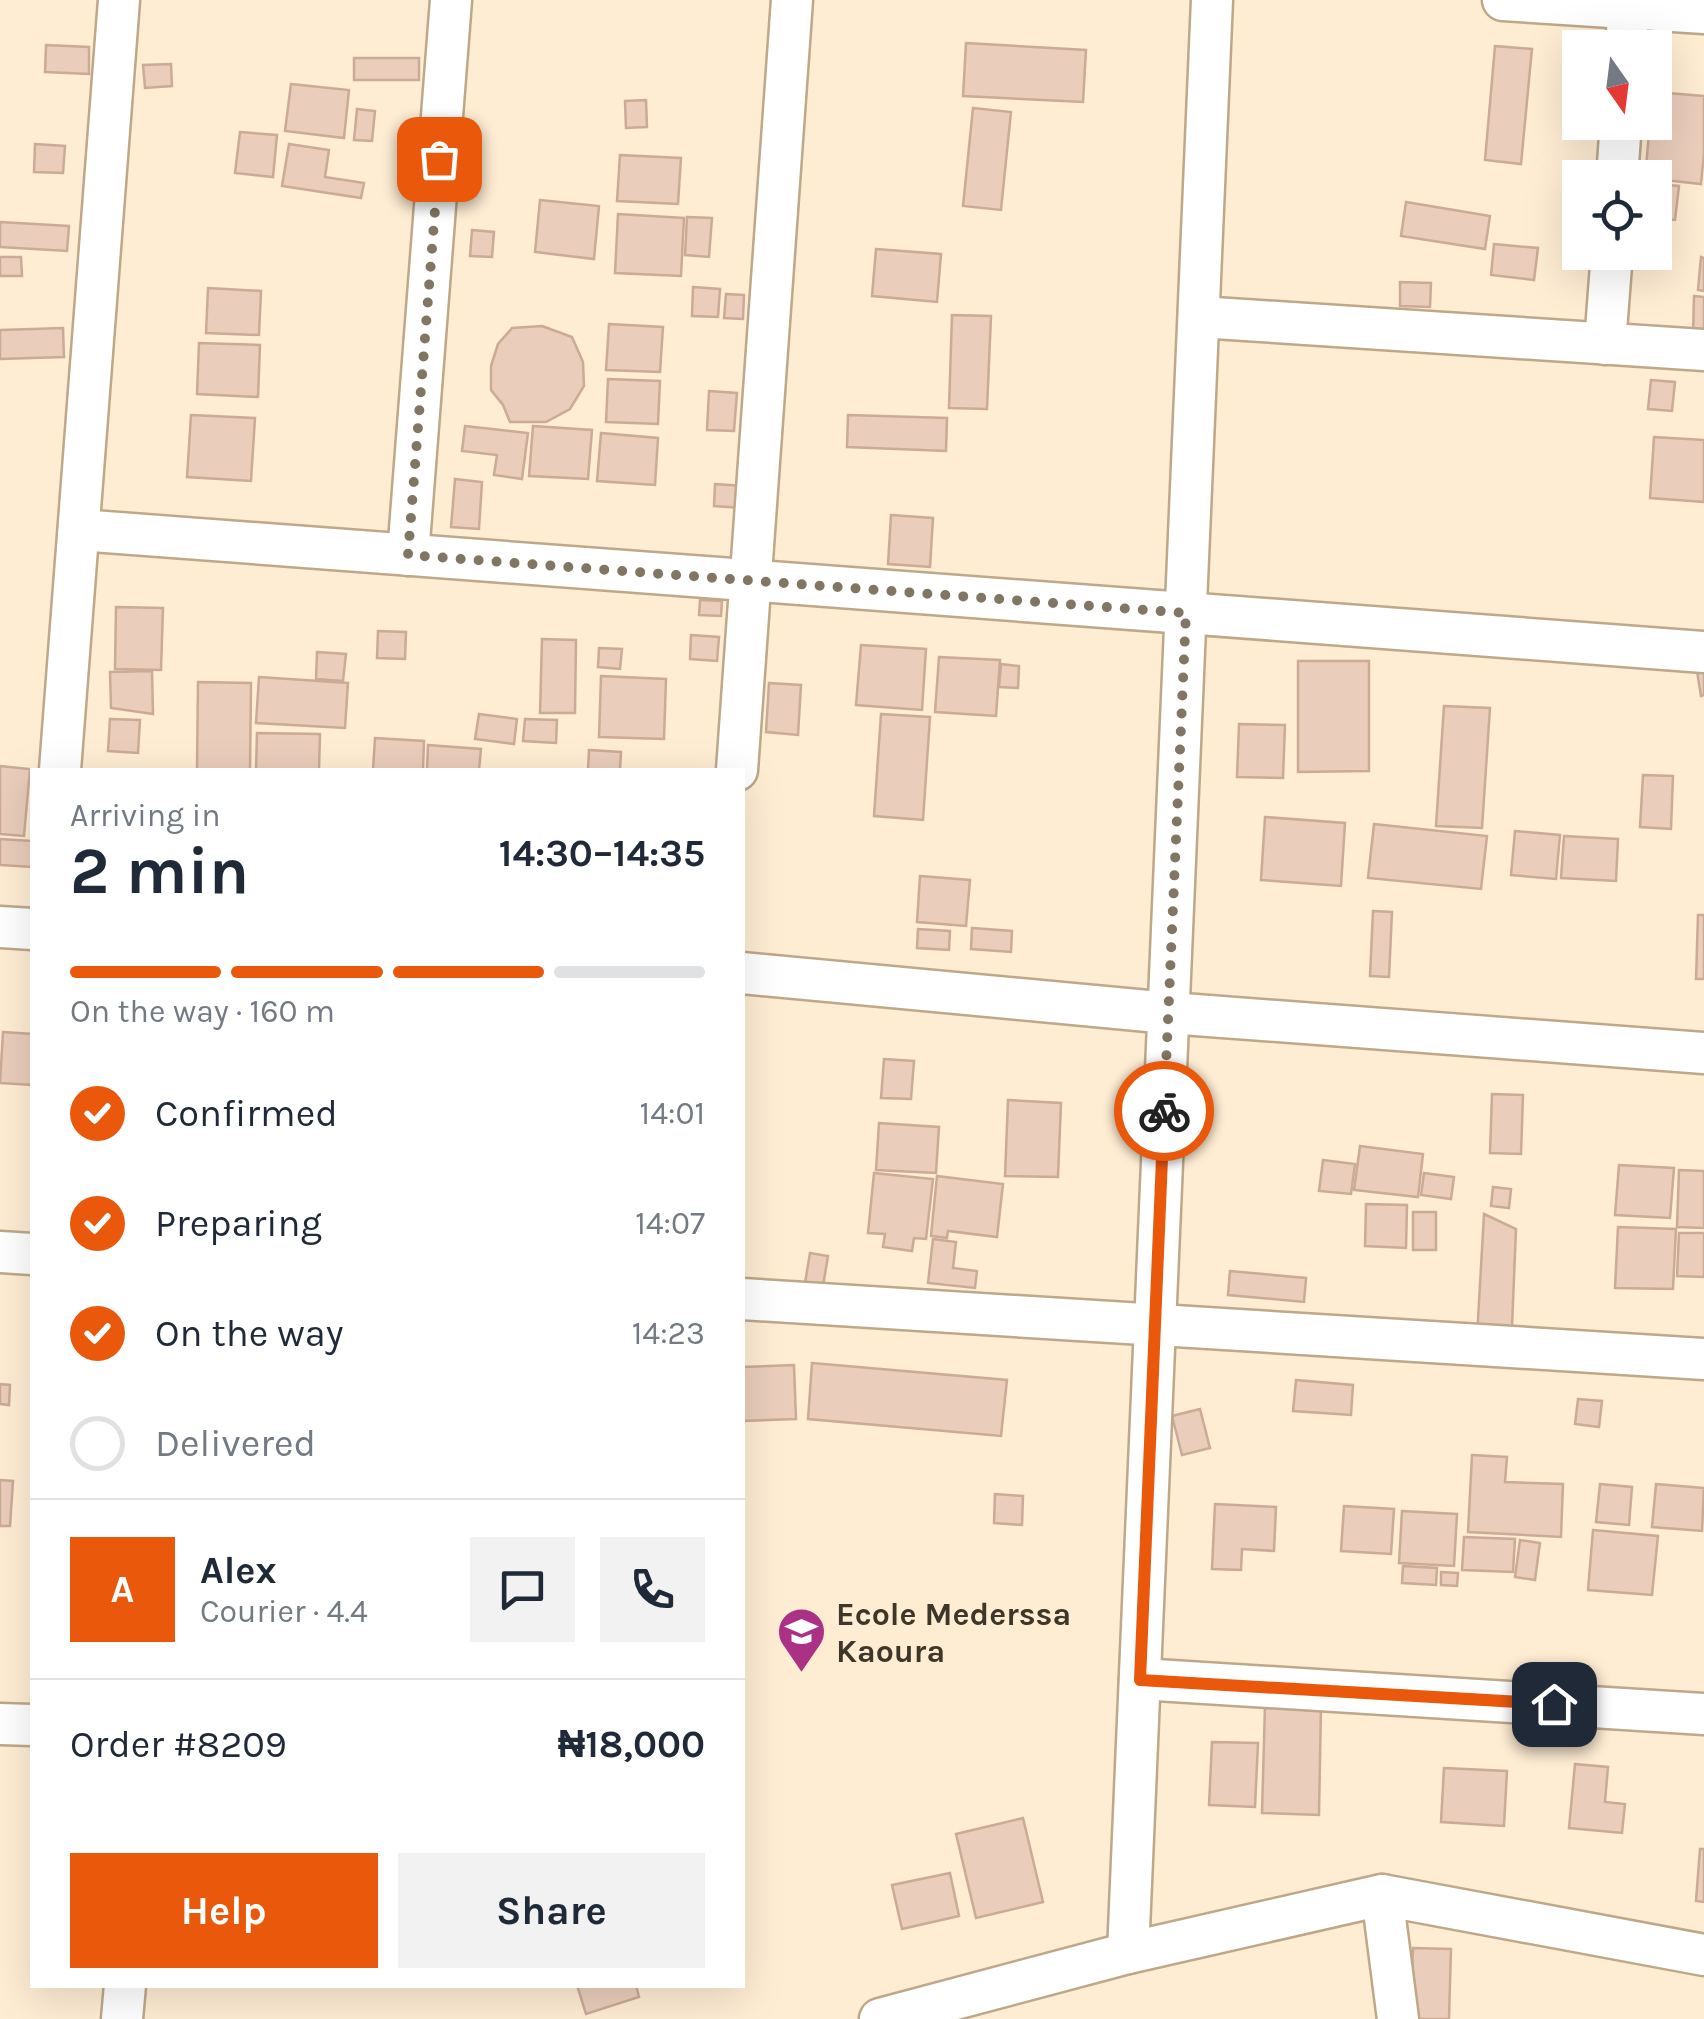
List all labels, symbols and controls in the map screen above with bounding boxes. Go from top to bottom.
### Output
north arrow [1562,30,1672,140]
map controls [1562,30,1672,270]
pin [397,117,482,202]
icon: bag [412,132,467,187]
button: locate [1562,160,1672,270]
text: Arriving in [70,797,221,834]
text: 14:30–14:35 [499,831,705,876]
text: 2 min [70,833,249,909]
text: On the way · 160 m [70,993,335,1030]
courier [1114,1061,1214,1161]
icon: bike [1137,1084,1192,1139]
icon: check [70,1086,125,1141]
text: Confirmed [155,1091,338,1136]
text: 14:01 [640,1095,705,1132]
icon: check [70,1196,125,1251]
text: Preparing [155,1201,322,1246]
text: 14:07 [635,1205,705,1242]
icon: check [70,1306,125,1361]
text: On the way [155,1311,343,1356]
text: 14:23 [632,1315,705,1352]
text: Delivered [155,1421,316,1466]
button: chat [470,1537,575,1642]
button: phone [600,1537,705,1642]
text: Alex [200,1548,277,1593]
text: A [111,1567,134,1612]
text: Courier · 4.4 [200,1593,368,1630]
place label: Ecole Mederssa Kaoura [836,1596,1071,1670]
school or university icon: Ecole Mederssa Kaoura [775,1606,827,1674]
pin [1512,1662,1597,1747]
icon: home [1527,1677,1582,1732]
text: Order #8209 [70,1722,287,1767]
text: ₦18,000 [558,1722,705,1767]
button: Help [70,1853,378,1968]
button: Share [398,1853,705,1968]

